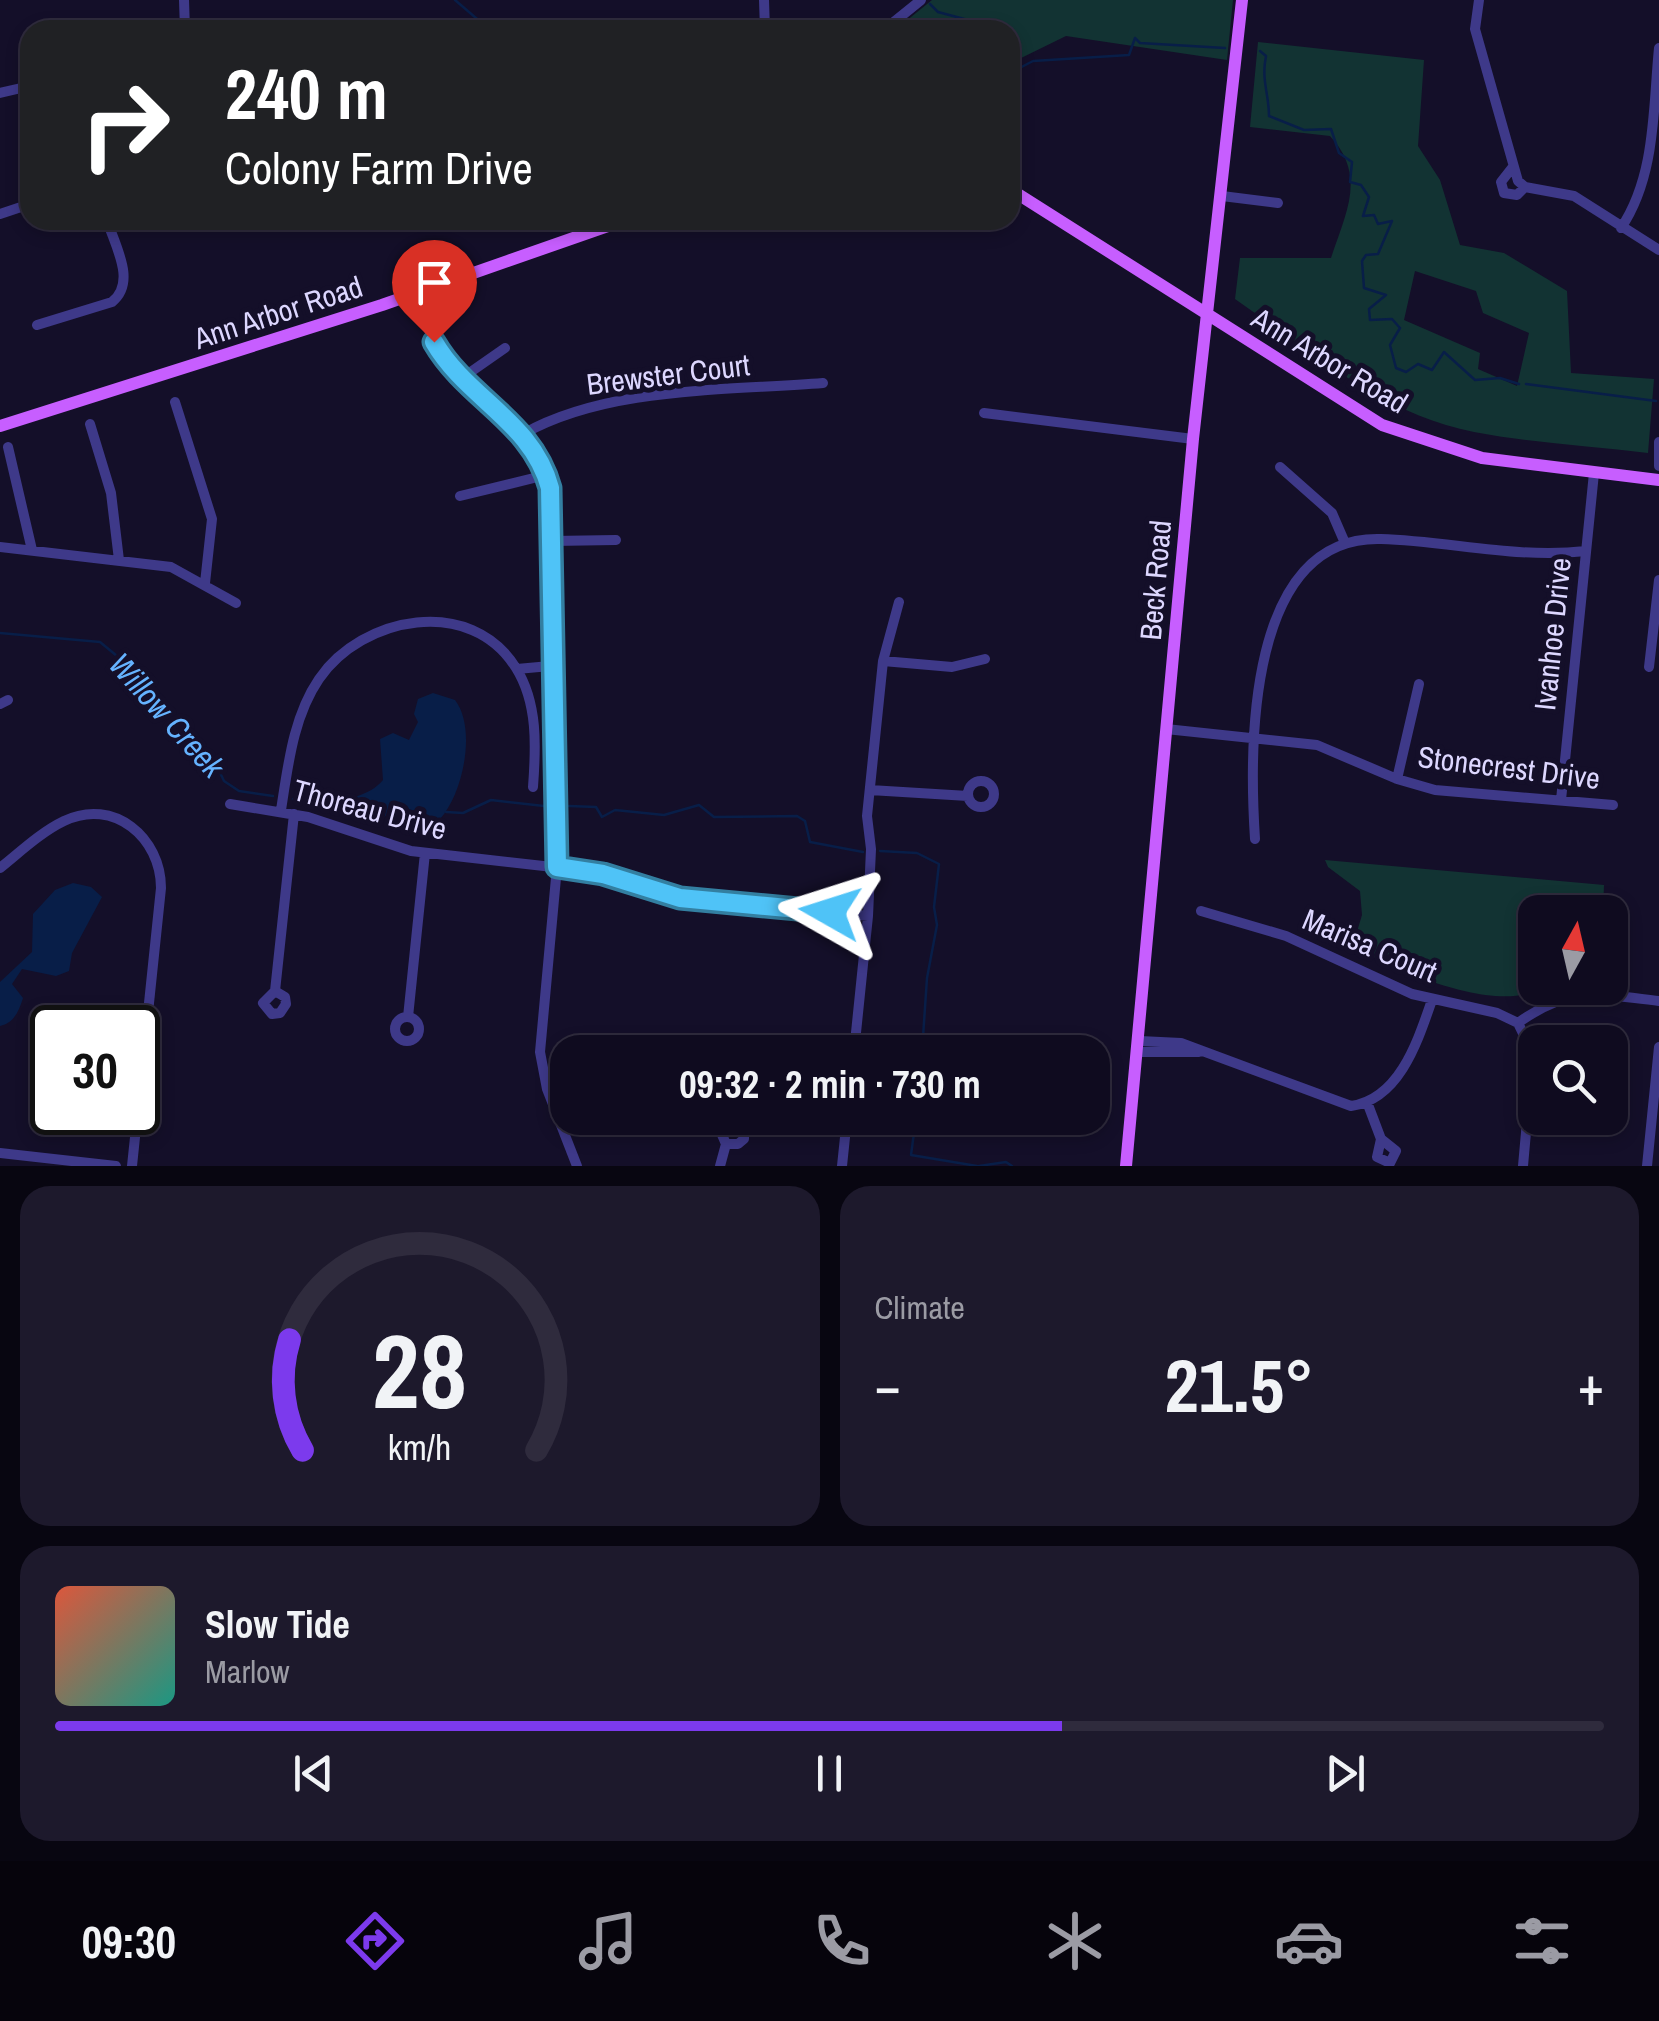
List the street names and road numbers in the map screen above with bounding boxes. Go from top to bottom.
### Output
street label: Ann Arbor Road [188,266,367,358]
street label: Ann Arbor Road [1244,297,1415,422]
street label: Brewster Court [584,344,752,404]
street label: Beck Road [1130,518,1180,642]
street label: Ivanhoe Drive [1524,556,1580,712]
street label: Stonecrest Drive [1416,736,1602,798]
street label: Thoreau Drive [289,769,451,849]
street label: Marisa Court [1297,899,1443,991]

